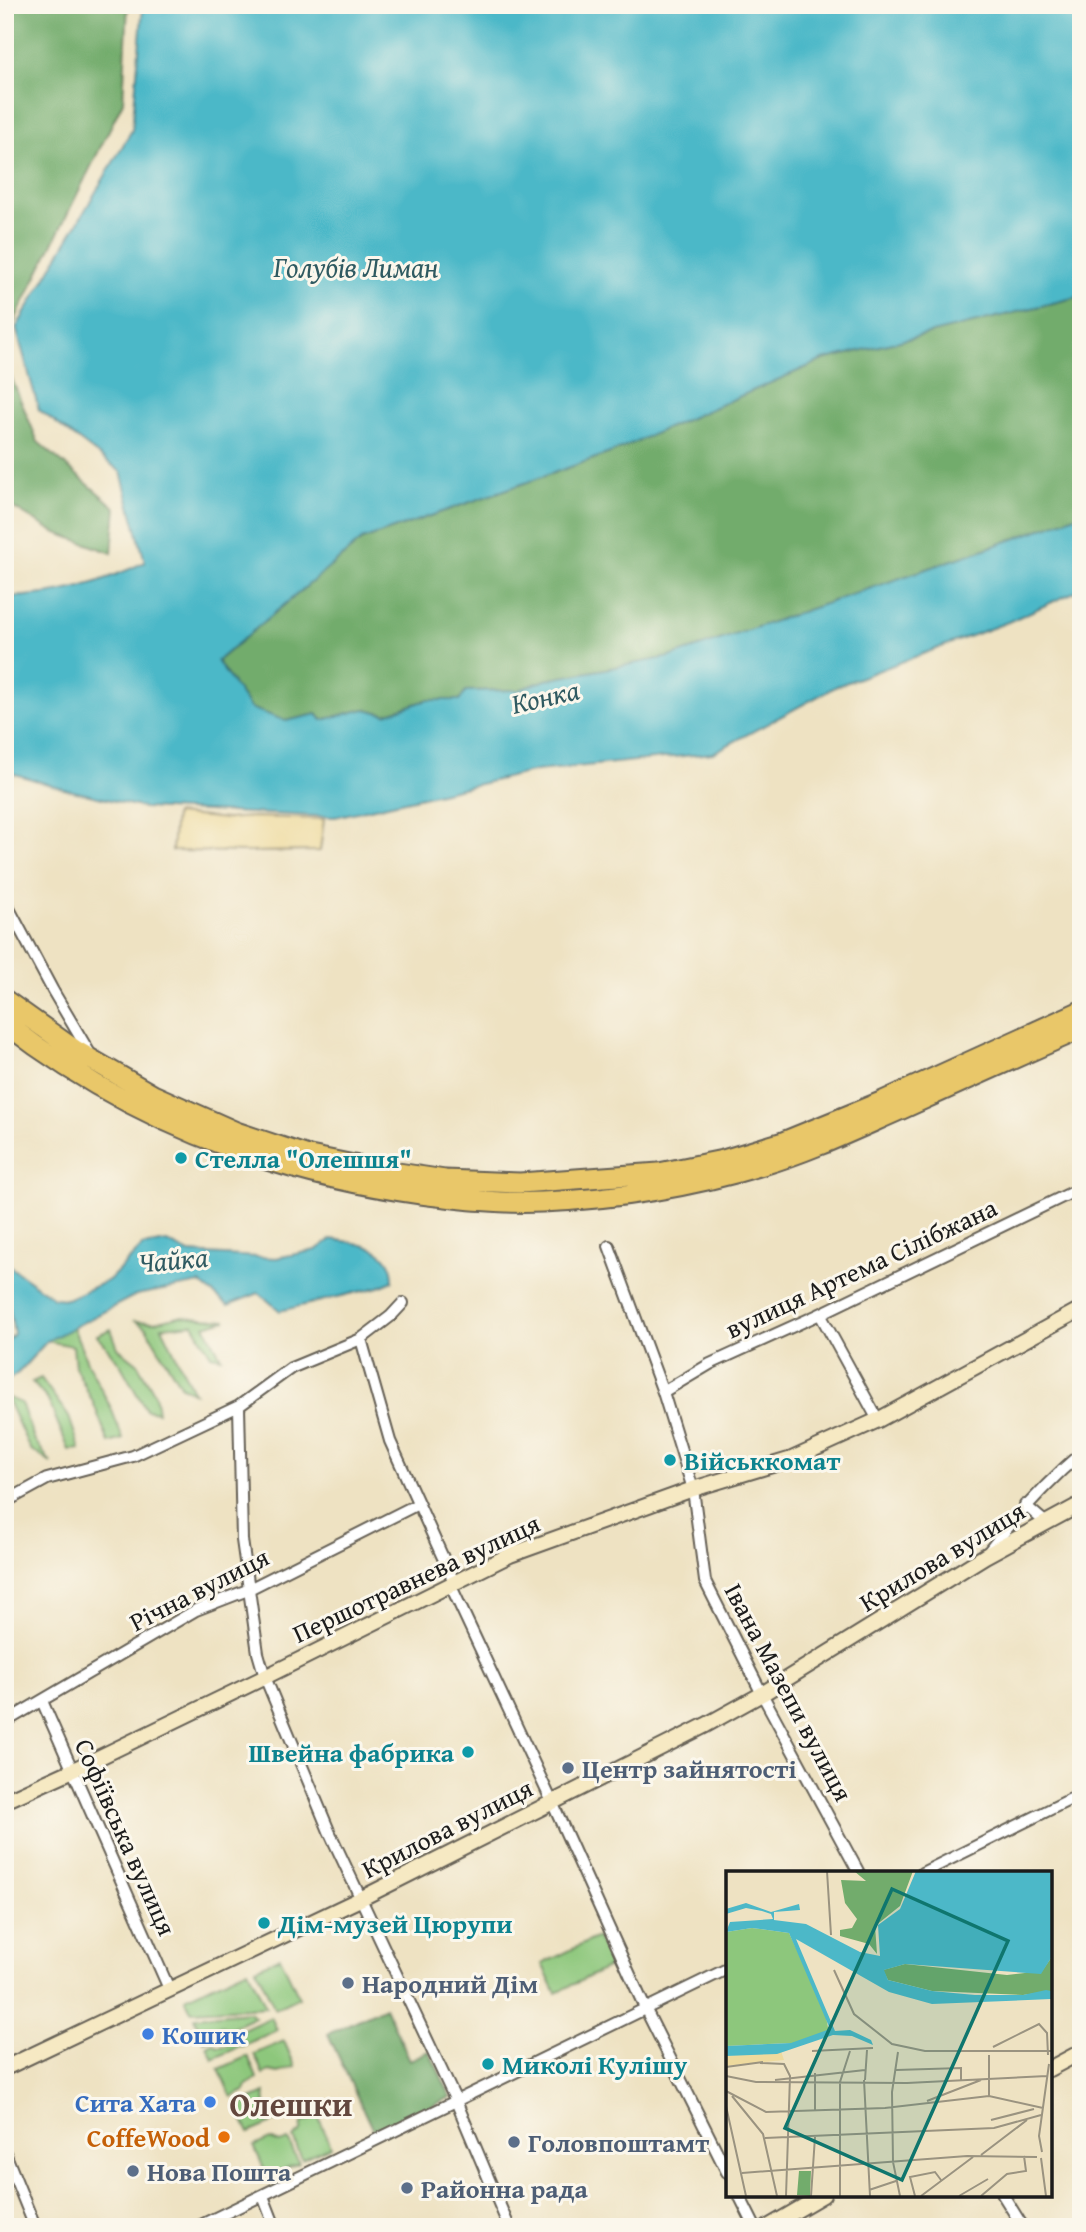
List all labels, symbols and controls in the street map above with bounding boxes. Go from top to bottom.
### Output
water label: Голубів Лиман [273,246,438,287]
water label: Конка [507,668,583,724]
place label: Стелла "Олешшя" [195,1139,412,1178]
marker: Стелла "Олешшя" [173,1150,189,1166]
street label: вулиця Артема Сілібжана [719,1188,1004,1348]
water label: Чайка [137,1236,209,1282]
place label: Військкомат [684,1441,840,1480]
marker: Військкомат [662,1452,678,1468]
street label: Крилова вулиця [852,1491,1032,1621]
street label: Першотравнева вулиця [286,1503,546,1653]
street label: Річна вулиця [122,1537,276,1641]
street label: Івана Мазепи вулиця [715,1576,863,1808]
street label: Софіївська вулиця [65,1732,187,1942]
place label: Швейна фабрика [249,1733,455,1772]
marker: Швейна фабрика [460,1744,476,1760]
place label: Центр зайнятості [582,1749,797,1788]
marker: Центр зайнятості [560,1760,576,1776]
street label: Крилова вулиця [355,1768,539,1888]
inset map [726,1871,1051,2197]
place label: Дім-музей Цюрупи [277,1904,513,1943]
marker: Дім-музей Цюрупи [256,1915,272,1931]
place label: Народний Дім [362,1964,538,2003]
marker: Народний Дім [340,1975,356,1991]
place label: Кошик [162,2015,246,2054]
marker: Кошик [140,2026,156,2042]
place label: Миколі Кулішу [502,2045,688,2084]
marker: Миколі Кулішу [480,2056,496,2072]
district label: Олешки [230,2080,352,2128]
place label: Сита Хата [75,2083,197,2122]
marker: Сита Хата [202,2094,218,2110]
place label: CoffeWood [87,2118,210,2157]
place label: Головпоштамт [528,2123,709,2162]
marker: CoffeWood [216,2129,232,2145]
marker: Головпоштамт [506,2134,522,2150]
place label: Нова Пошта [147,2152,292,2191]
marker: Нова Пошта [125,2163,141,2179]
place label: Районна рада [421,2169,589,2208]
marker: Районна рада [399,2180,415,2196]

